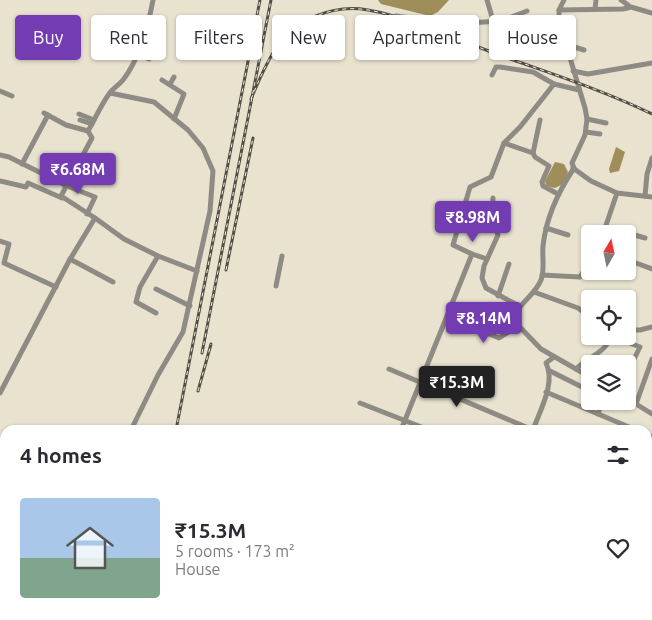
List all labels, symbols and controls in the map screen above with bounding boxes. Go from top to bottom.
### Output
chip: Buy [15,15,81,60]
chip: Rent [91,15,166,60]
chip: Filters [176,15,262,60]
chip: New [272,15,345,60]
chip: Apartment [355,15,479,60]
chip: House [489,15,576,60]
pin: ₹6.68M [37,152,119,195]
text: ₹6.68M [51,160,105,178]
pin: ₹8.98M [432,200,514,243]
text: ₹8.98M [446,208,500,226]
north arrow [581,225,636,280]
map controls [581,225,636,410]
button: locate [581,290,636,345]
pin: ₹8.14M [443,302,525,344]
text: ₹8.14M [457,309,511,327]
button: layers [581,355,636,410]
pin: ₹15.3M [416,366,498,408]
text: ₹15.3M [430,373,484,391]
icon: filters [604,441,632,469]
text: 4 homes [20,443,102,467]
icon: home [60,518,120,578]
text: ₹15.3M [175,518,246,542]
icon: heart [604,534,632,562]
text: 5 rooms · 173 m² [175,542,295,560]
text: House [175,560,220,578]

